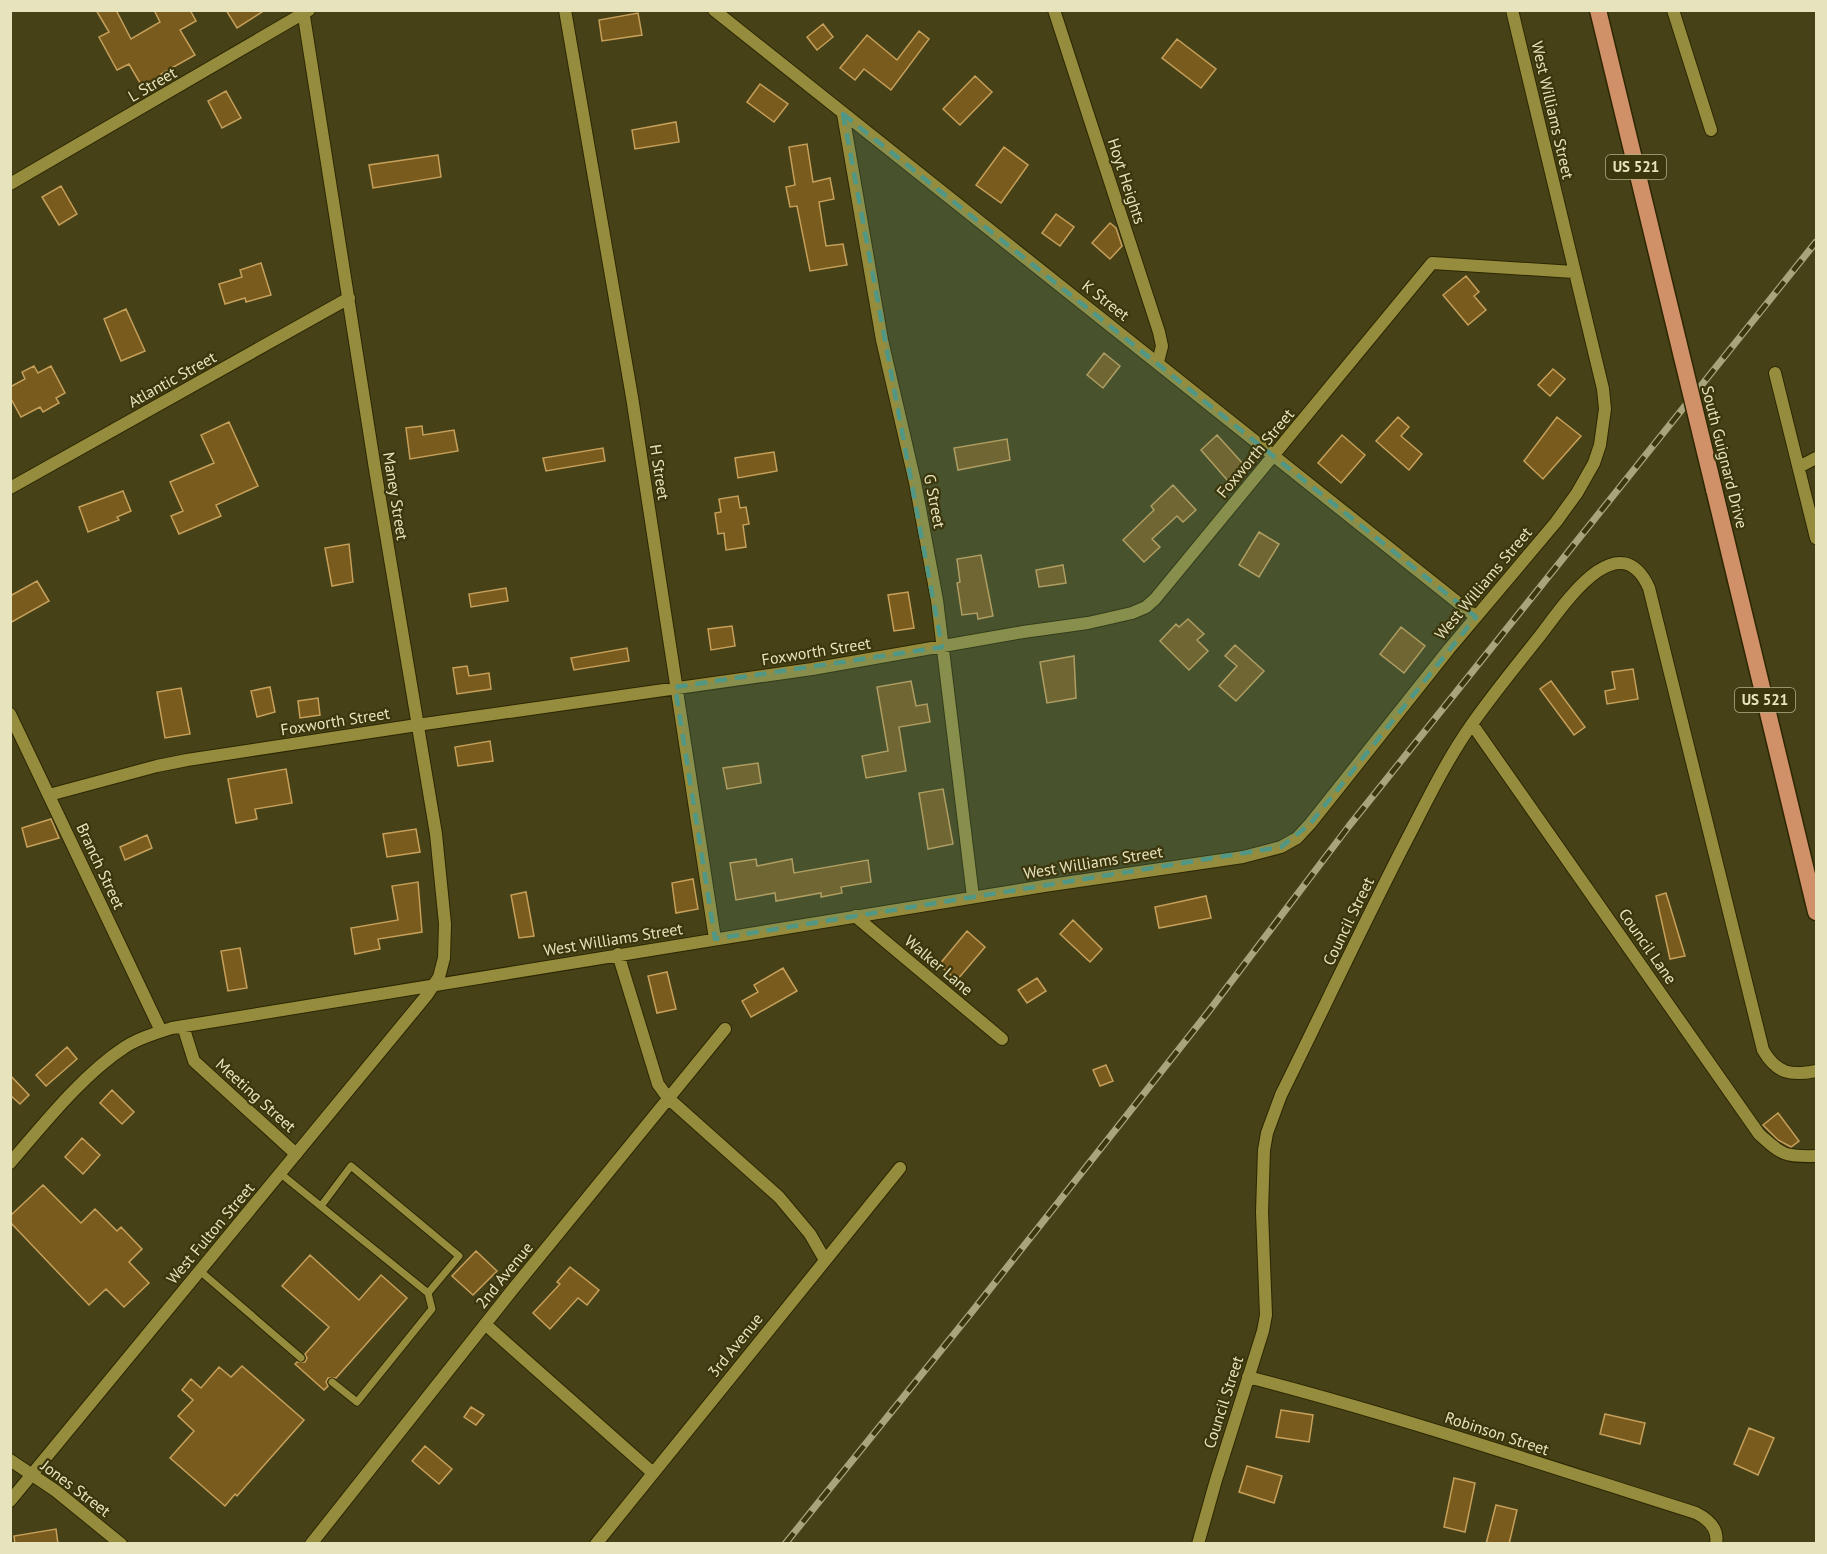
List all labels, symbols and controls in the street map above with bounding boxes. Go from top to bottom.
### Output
street label: West Williams Street [1527,39,1579,181]
street label: L Street [124,62,180,106]
street label: Hoyt Heights [1104,136,1150,227]
road number: US 521 [1606,155,1666,179]
street label: K Street [1078,275,1134,325]
street label: Atlantic Street [124,346,220,411]
street label: South Guignard Drive [1698,384,1752,530]
street label: Foxworth Street [1212,404,1298,502]
street label: H Street [646,443,674,502]
street label: Maney Street [379,450,413,542]
street label: G Street [920,472,950,530]
street label: West Williams Street [1430,522,1536,643]
street label: Foxworth Street [760,632,872,669]
road number: US 521 [1735,688,1795,712]
street label: Foxworth Street [279,702,391,739]
street label: Branch Street [72,820,130,913]
street label: West Williams Street [1022,841,1165,883]
street label: Council Street [1318,873,1378,968]
street label: Council Lane [1615,904,1681,988]
street label: West Williams Street [542,918,685,960]
street label: Walker Lane [901,931,977,999]
street label: Meeting Street [212,1054,301,1137]
street label: West Fulton Street [162,1178,259,1288]
street label: 2nd Avenue [471,1238,537,1312]
street label: 3rd Avenue [703,1309,767,1381]
street label: Council Street [1199,1353,1247,1451]
street label: Robinson Street [1442,1407,1552,1459]
street label: Jones Street [36,1455,115,1521]

